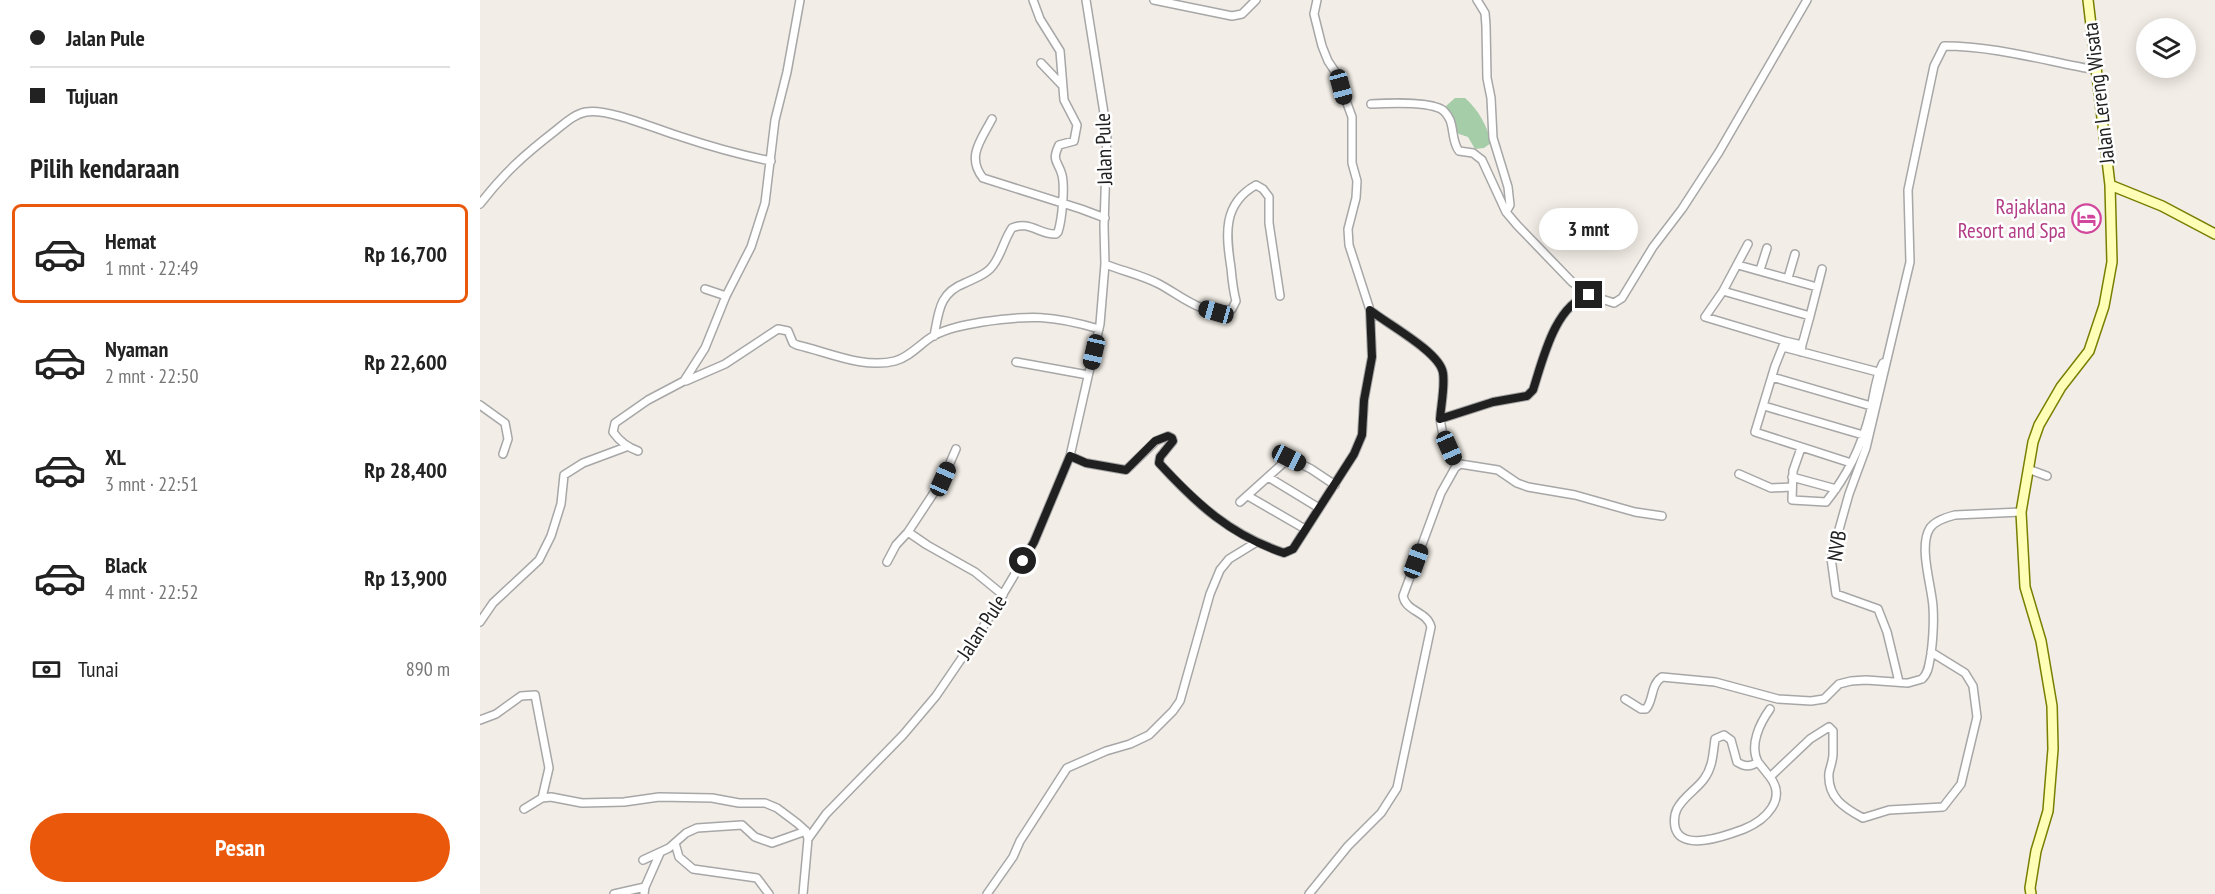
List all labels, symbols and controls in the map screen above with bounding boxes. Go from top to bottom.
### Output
map controls [2136,18,2196,78]
button: layers [2136,18,2196,78]
street label: Jalan Lereng Wisata [2076,21,2121,166]
text: Jalan Pule [66,24,145,52]
car [1328,67,1354,107]
text: Tujuan [66,82,118,110]
street label: Jalan Pule [1089,113,1118,186]
text: Pilih kendaraan [30,151,179,185]
place label: Rajaklana Resort and Spa [1958,193,2066,244]
hotel icon: Rajaklana Resort and Spa [2071,203,2103,235]
callout: 3 mnt [1540,208,1638,250]
text: 3 mnt [1568,216,1609,242]
icon: car [33,227,87,281]
text: Hemat [105,227,156,255]
text: Rp 16,700 [364,240,447,268]
text: 1 mnt · 22:49 [105,255,198,281]
route end [1575,281,1602,308]
car [1196,298,1236,326]
car [1081,332,1107,372]
icon: car [33,335,87,389]
text: Nyaman [105,335,168,363]
text: Rp 22,600 [364,348,447,376]
text: 2 mnt · 22:50 [105,363,198,389]
car [1433,428,1465,468]
car [1269,442,1309,474]
icon: car [33,443,87,497]
text: XL [105,443,126,471]
text: Rp 28,400 [364,456,447,484]
car [927,459,959,499]
text: 3 mnt · 22:51 [105,471,198,497]
street label: NVB [1821,529,1852,563]
car [1401,541,1431,581]
route start [1009,547,1036,574]
icon: car [33,551,87,605]
text: Black [105,551,147,579]
text: Rp 13,900 [364,564,447,592]
text: 4 mnt · 22:52 [105,579,198,605]
street label: Jalan Pule [950,589,1013,665]
icon: cash [30,653,63,686]
text: Tunai [78,655,119,683]
text: 890 m [406,656,450,682]
button: Pesan [30,813,450,882]

